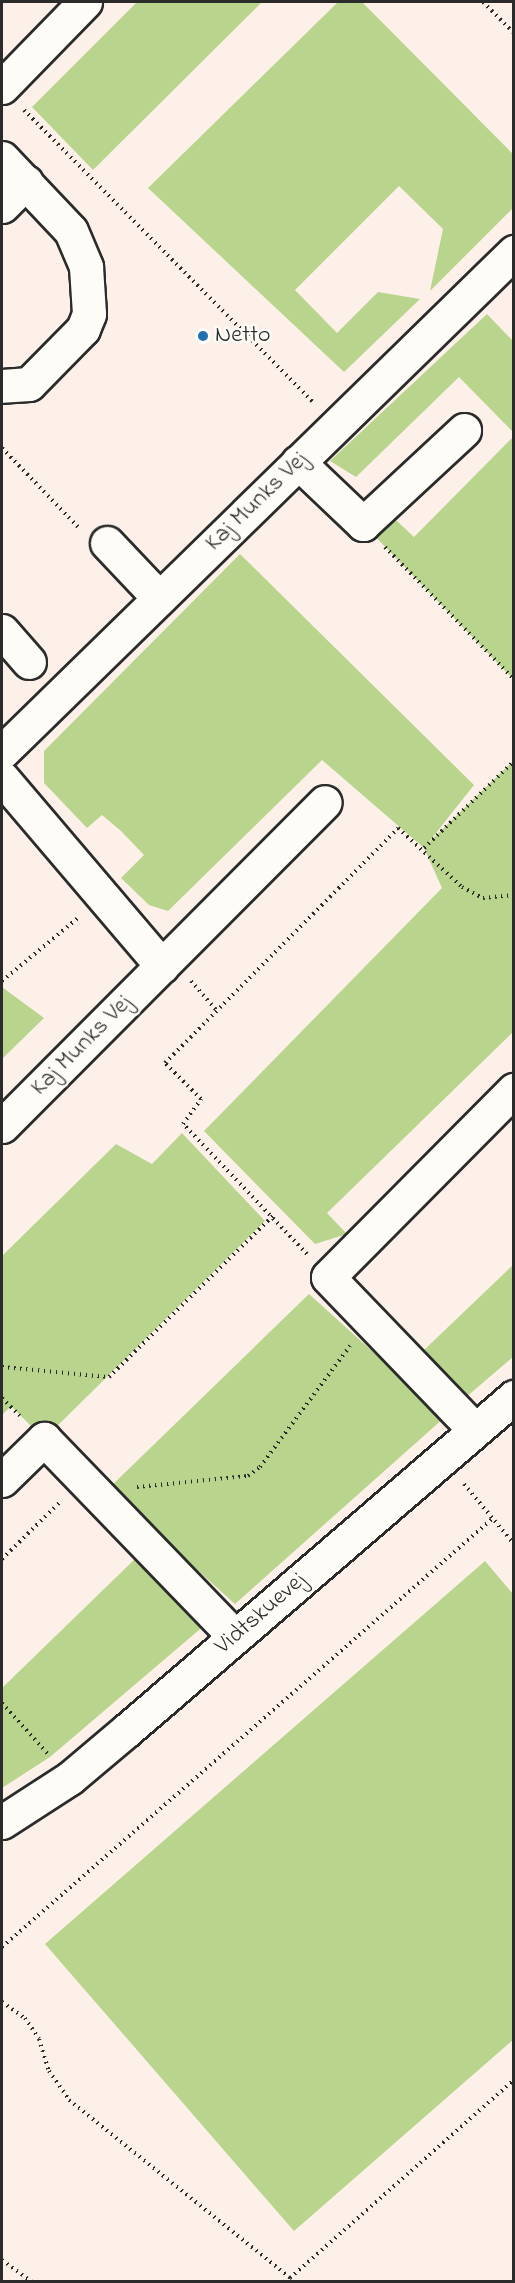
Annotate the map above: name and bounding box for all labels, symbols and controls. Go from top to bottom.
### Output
place label: Netto [215,322,271,350]
marker: Netto [196,329,210,343]
street label: Kaj Munks Vej [200,446,314,558]
street label: Kaj Munks Vej [25,989,139,1103]
street label: Vidtskuevej [210,1567,312,1661]

